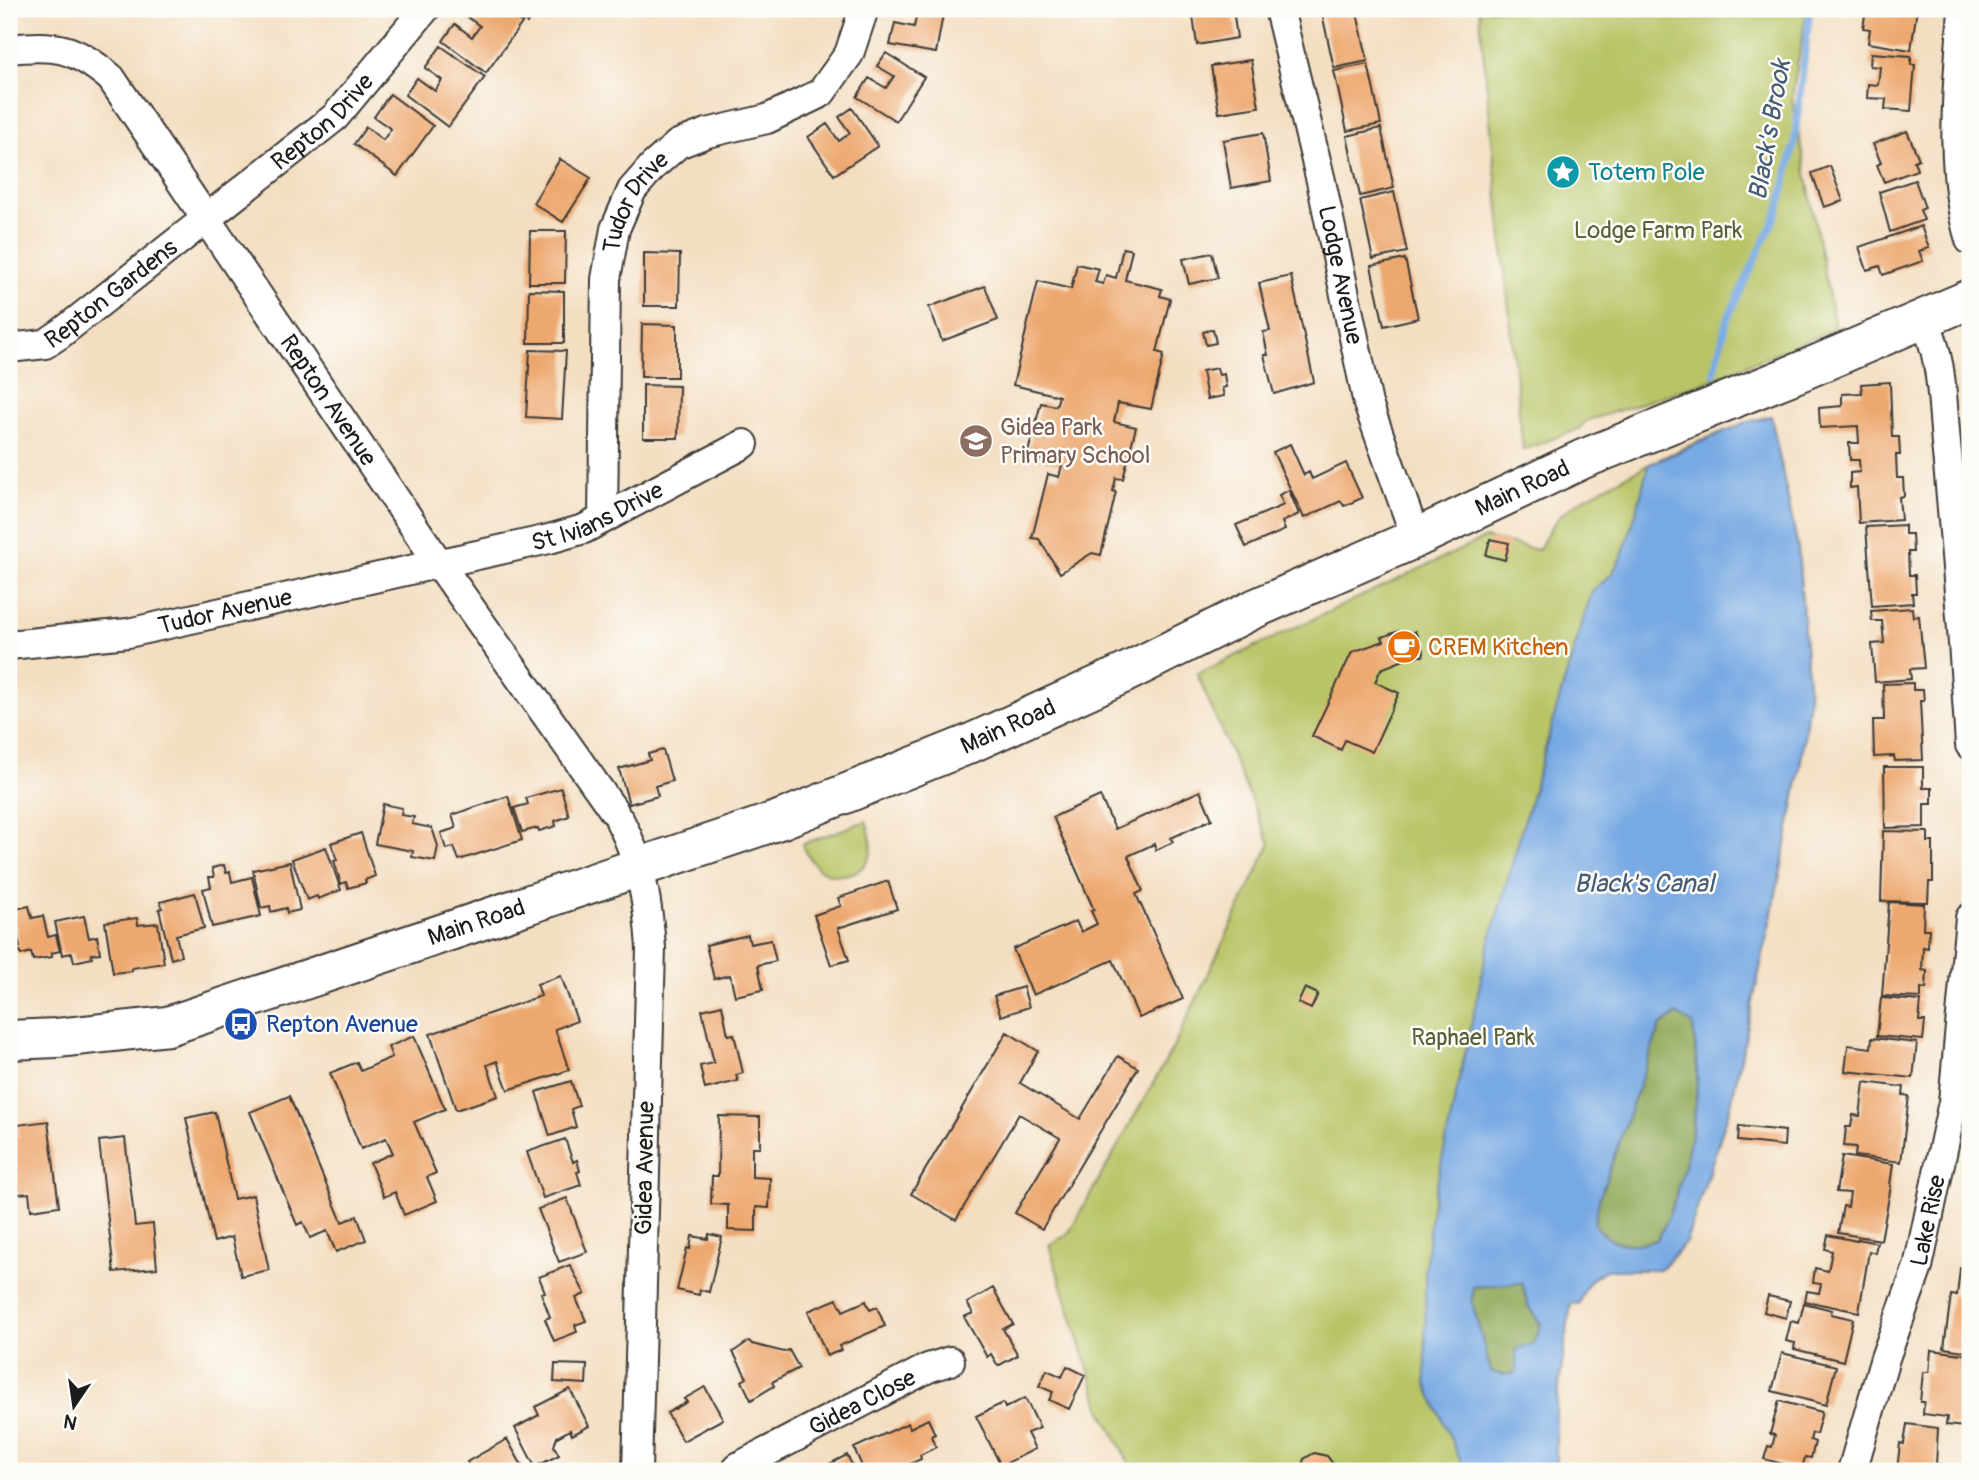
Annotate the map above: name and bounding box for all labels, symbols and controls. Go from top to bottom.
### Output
water label: Black's Brook [1742,55,1798,203]
street label: Repton Drive [265,67,380,176]
street label: Tudor Drive [597,145,674,255]
place icon: Totem Pole [1544,153,1582,191]
place label: Totem Pole [1588,158,1705,187]
street label: Lodge Avenue [1312,203,1370,347]
park label: Lodge Farm Park [1574,216,1742,245]
street label: Repton Gardens [39,233,183,355]
street label: Repton Avenue [274,329,383,471]
place label: Gidea Park Primary School [1000,413,1150,470]
school or university icon: Gidea Park Primary School [957,422,995,460]
street label: Main Road [1470,453,1574,522]
street label: St Ivians Drive [529,475,668,557]
street label: Tudor Avenue [155,582,295,640]
cafe icon: CREM Kitchen [1385,628,1423,666]
place label: CREM Kitchen [1428,633,1568,662]
street label: Main Road [956,692,1060,760]
water label: Black's Canal [1574,868,1717,900]
street label: Main Road [424,892,529,952]
bus stop icon: Repton Avenue [222,1005,260,1043]
place label: Repton Avenue [266,1010,418,1039]
park label: Raphael Park [1411,1023,1535,1052]
street label: Gidea Avenue [629,1101,661,1235]
street label: Lake Rise [1904,1172,1952,1269]
street label: Gidea Close [804,1362,921,1442]
north arrow [38,1372,108,1442]
text: N [61,1408,79,1435]

